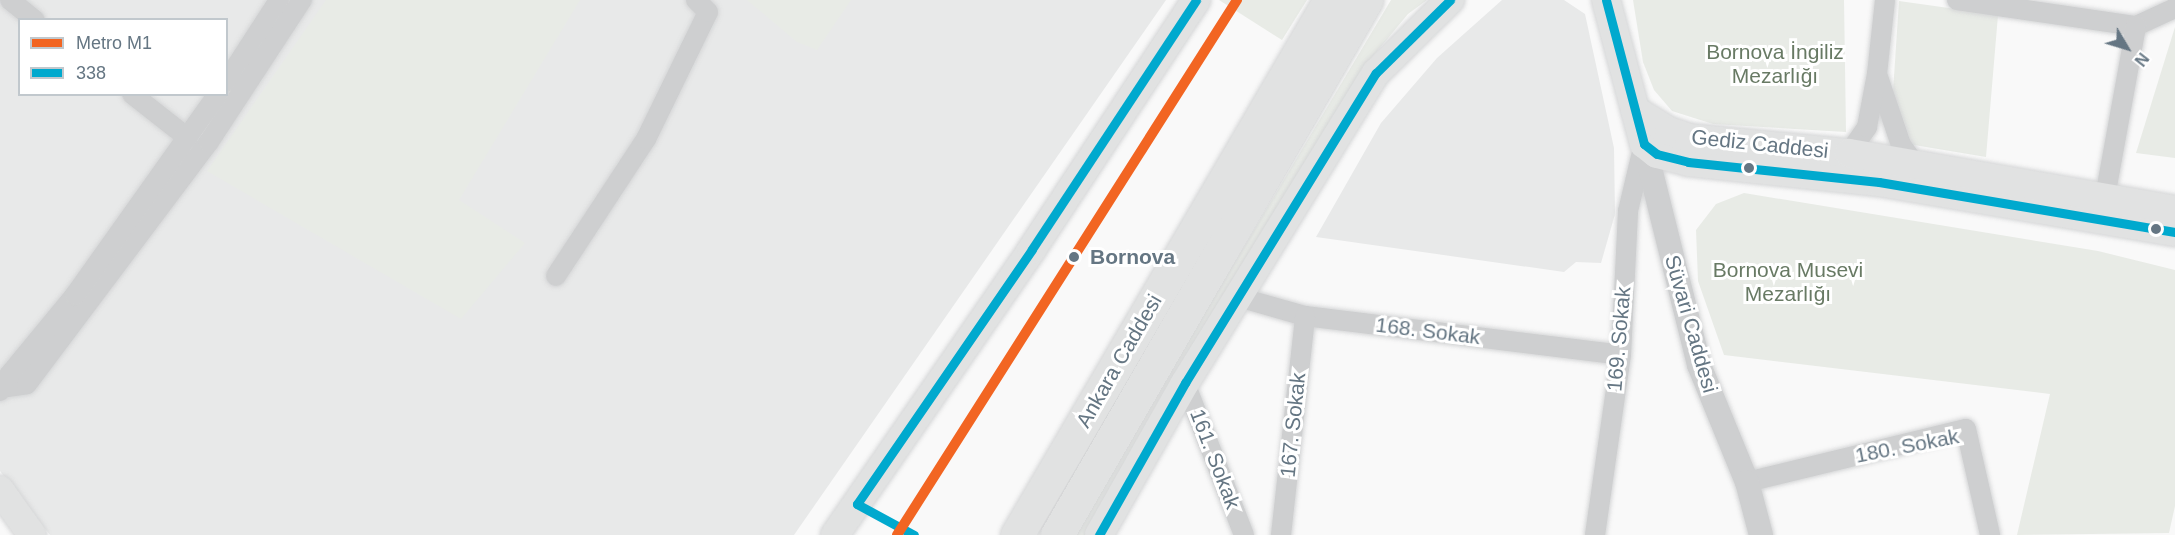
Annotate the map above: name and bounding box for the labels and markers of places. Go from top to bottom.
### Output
unlabelled marker [1743,162,1755,174]
unlabelled marker [2150,223,2162,235]
place label: Bornova [1090,244,1175,270]
marker: Bornova [1063,246,1085,268]

